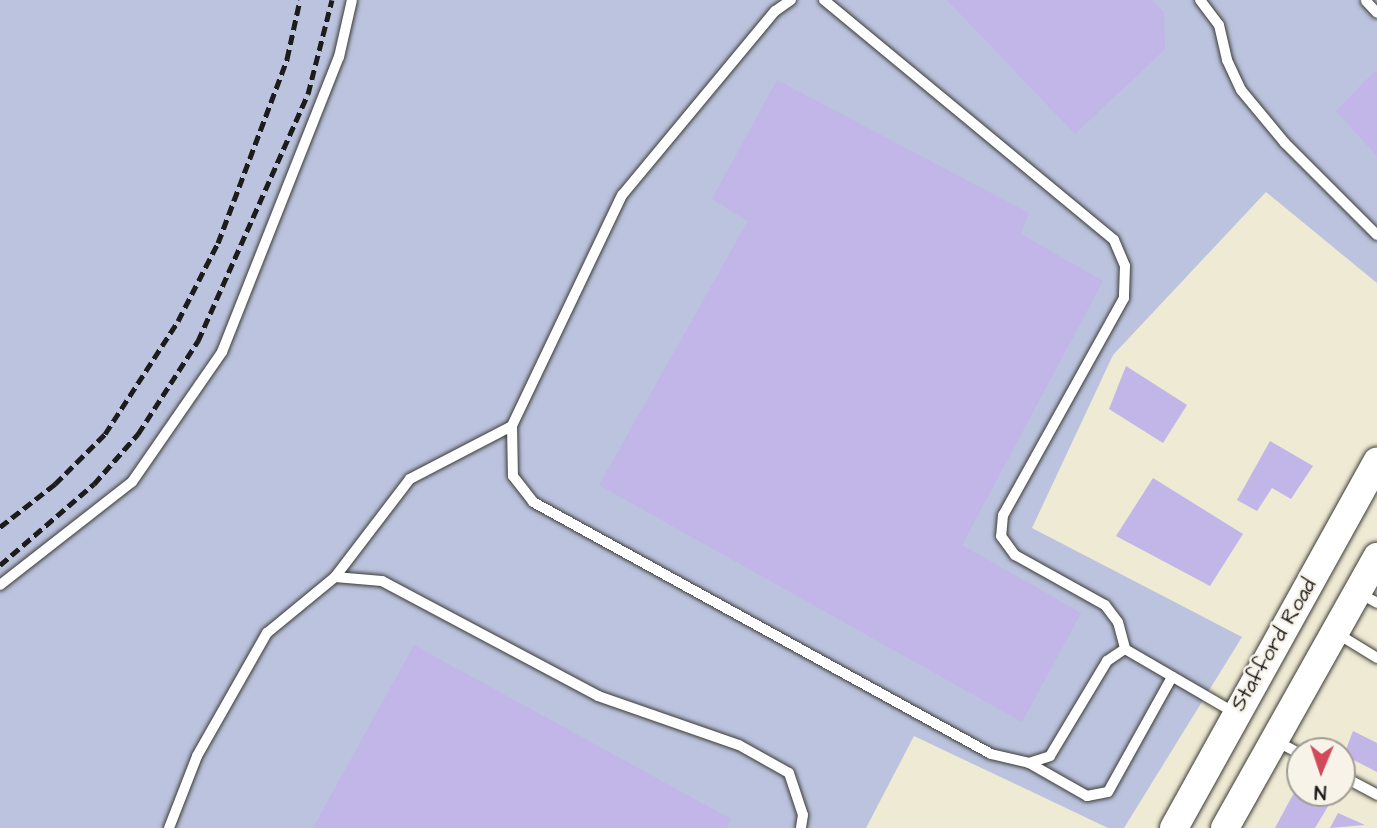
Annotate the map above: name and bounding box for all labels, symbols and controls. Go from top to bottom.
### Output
street label: Stafford Road [1226,574,1322,716]
north arrow [1286,737,1356,807]
text: N [1314,778,1327,805]

